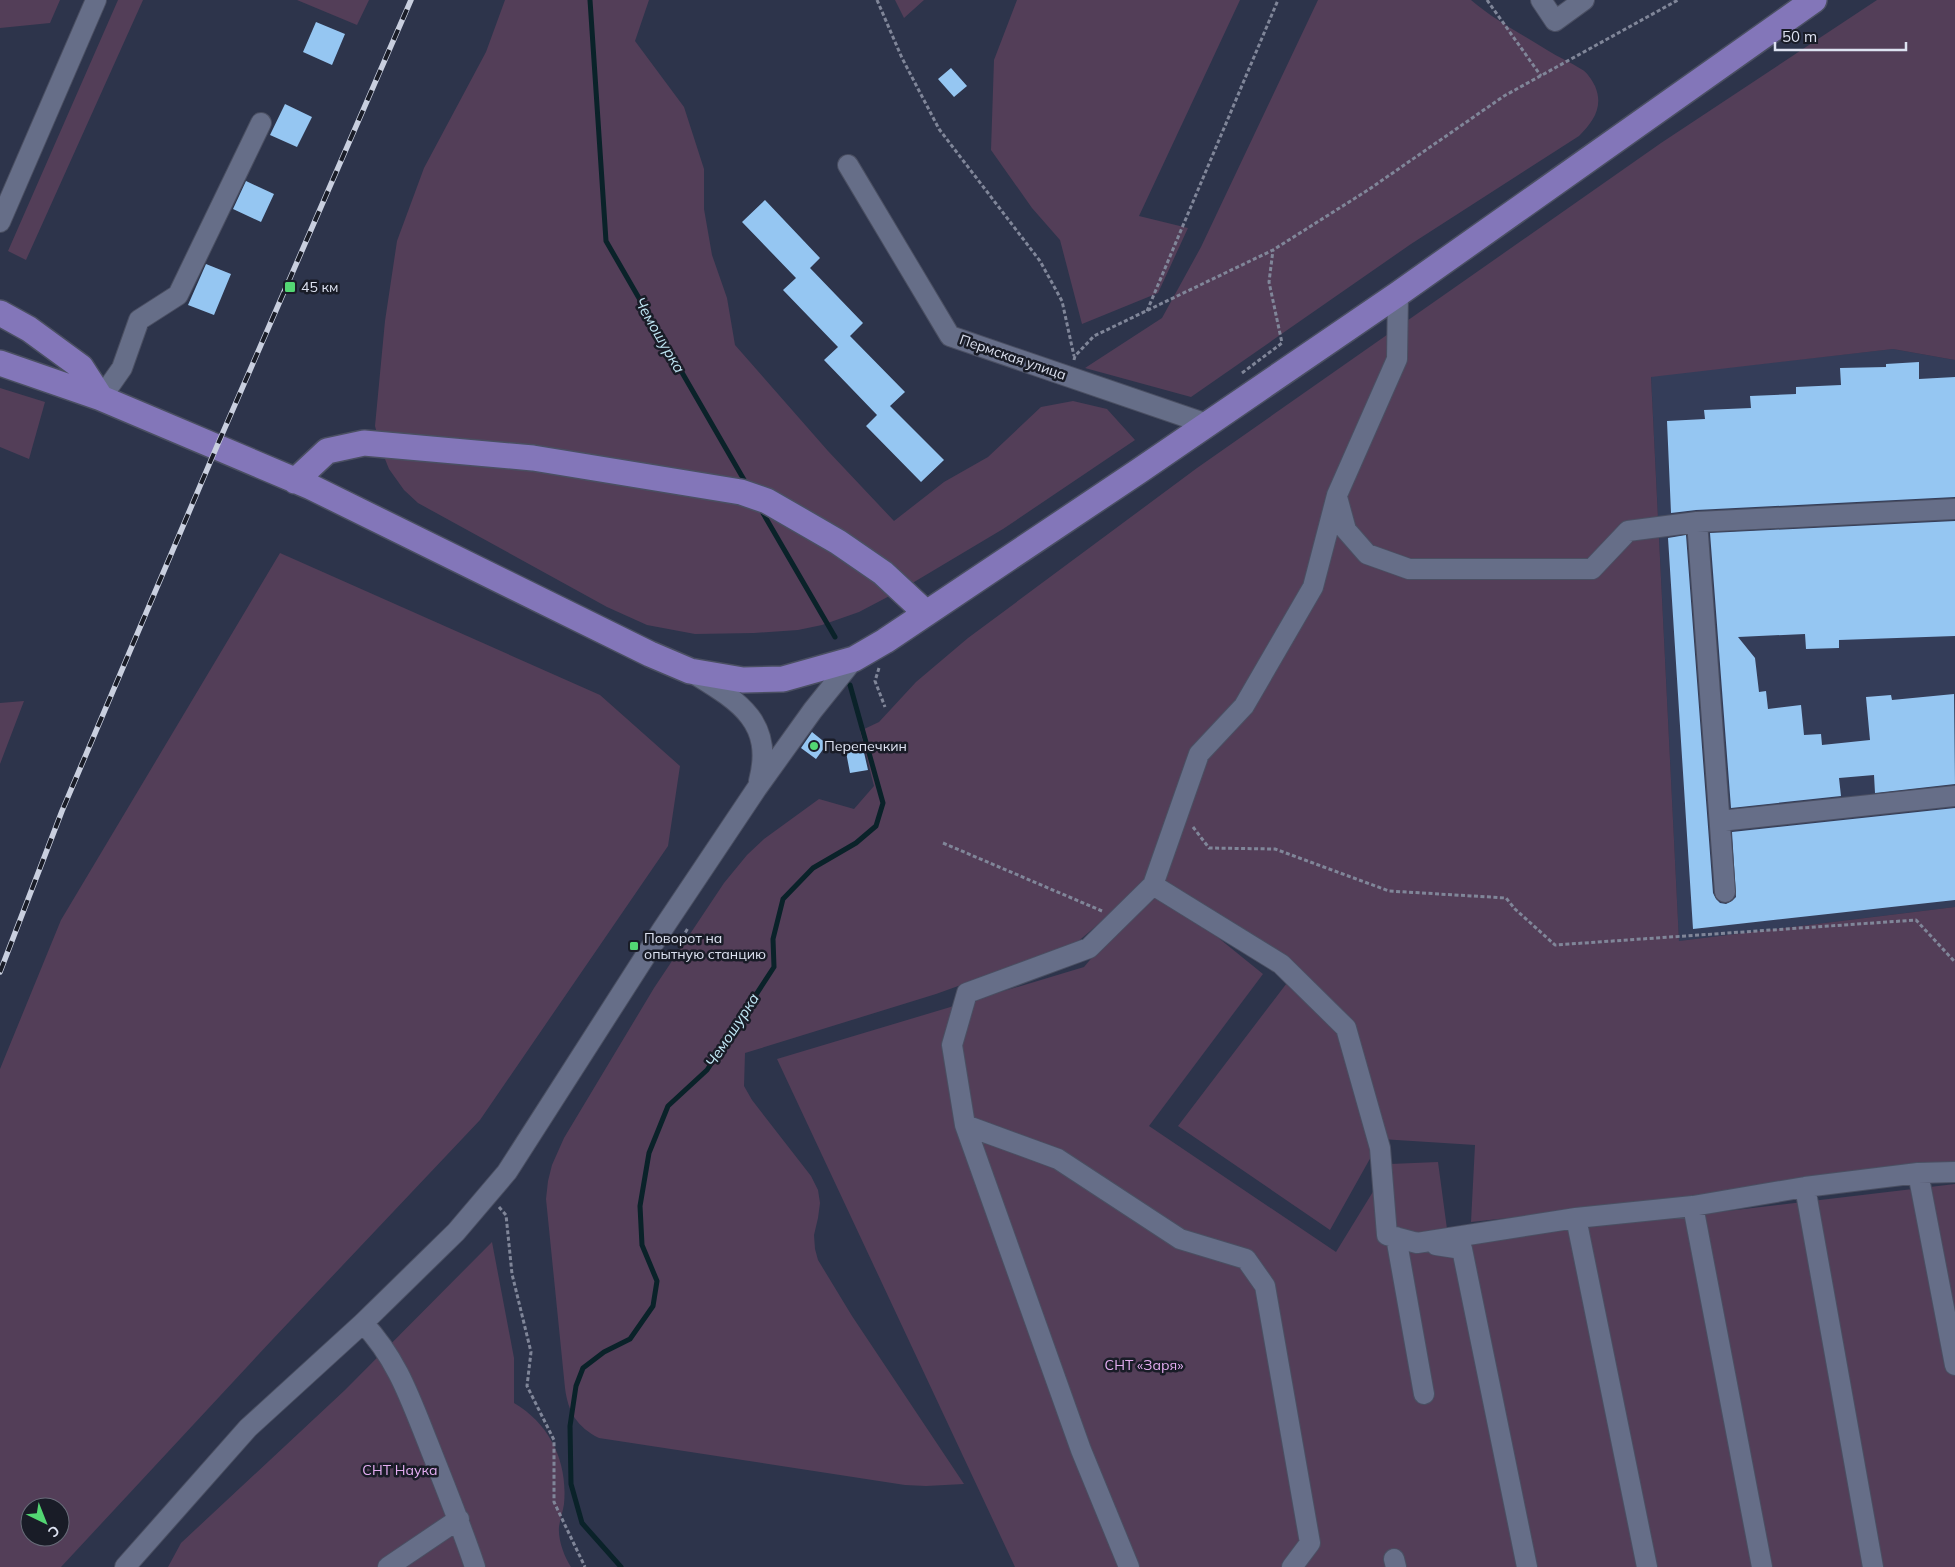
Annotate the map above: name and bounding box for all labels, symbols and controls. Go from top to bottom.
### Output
scale bar [1775,20,1906,52]
text: 50 m [1782,27,1817,46]
place label: 45 км [301,278,338,296]
marker: 45 км [283,280,297,294]
water label: Чемошурка [631,294,689,376]
street label: Пермская улица [957,330,1069,384]
place label: Перепечкин [824,737,907,755]
marker: Перепечкин [808,740,820,752]
place label: Поворот на опытную станцию [644,929,766,963]
marker: Поворот на опытную станцию [628,940,640,952]
water label: Чемошурка [701,989,763,1071]
park label: СНТ «Заря» [1105,1356,1183,1374]
park label: СНТ Наука [362,1461,438,1479]
north arrow [20,1497,70,1547]
text: С [44,1522,64,1541]

